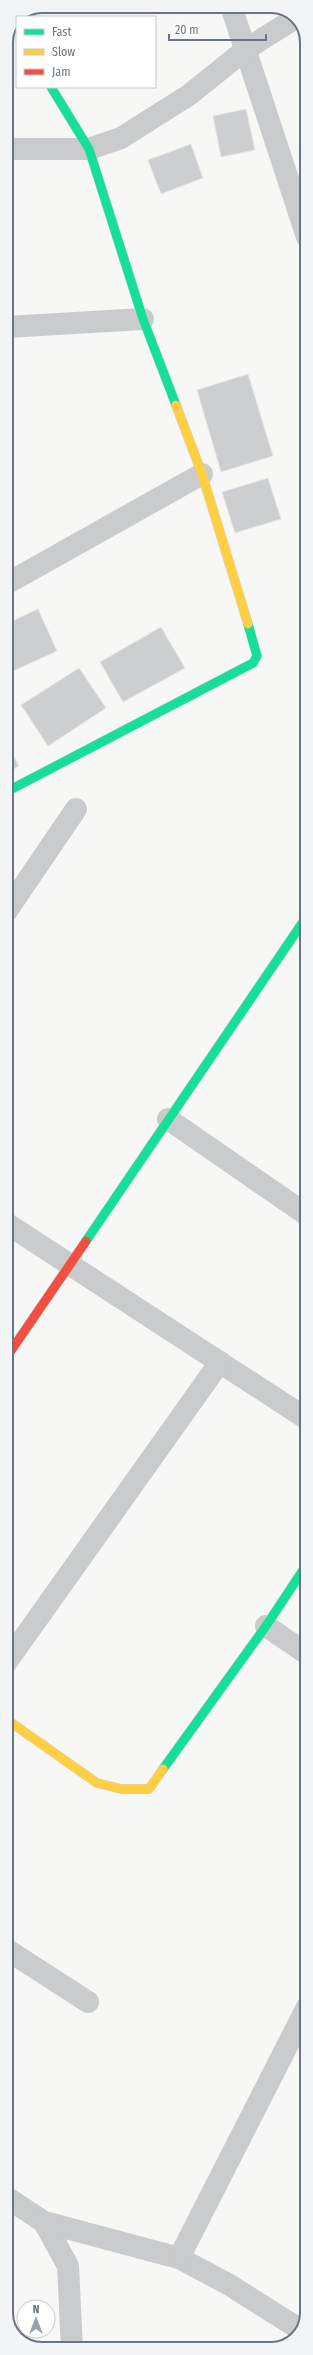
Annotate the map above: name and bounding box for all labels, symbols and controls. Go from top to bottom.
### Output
legend [16,16,156,88]
scale bar [169,16,266,42]
text: 20 m [175,23,199,37]
text: Fast [52,25,71,39]
text: Slow [52,45,75,59]
text: Jam [52,65,70,79]
north arrow [16,2299,56,2339]
text: N [33,2303,39,2316]

